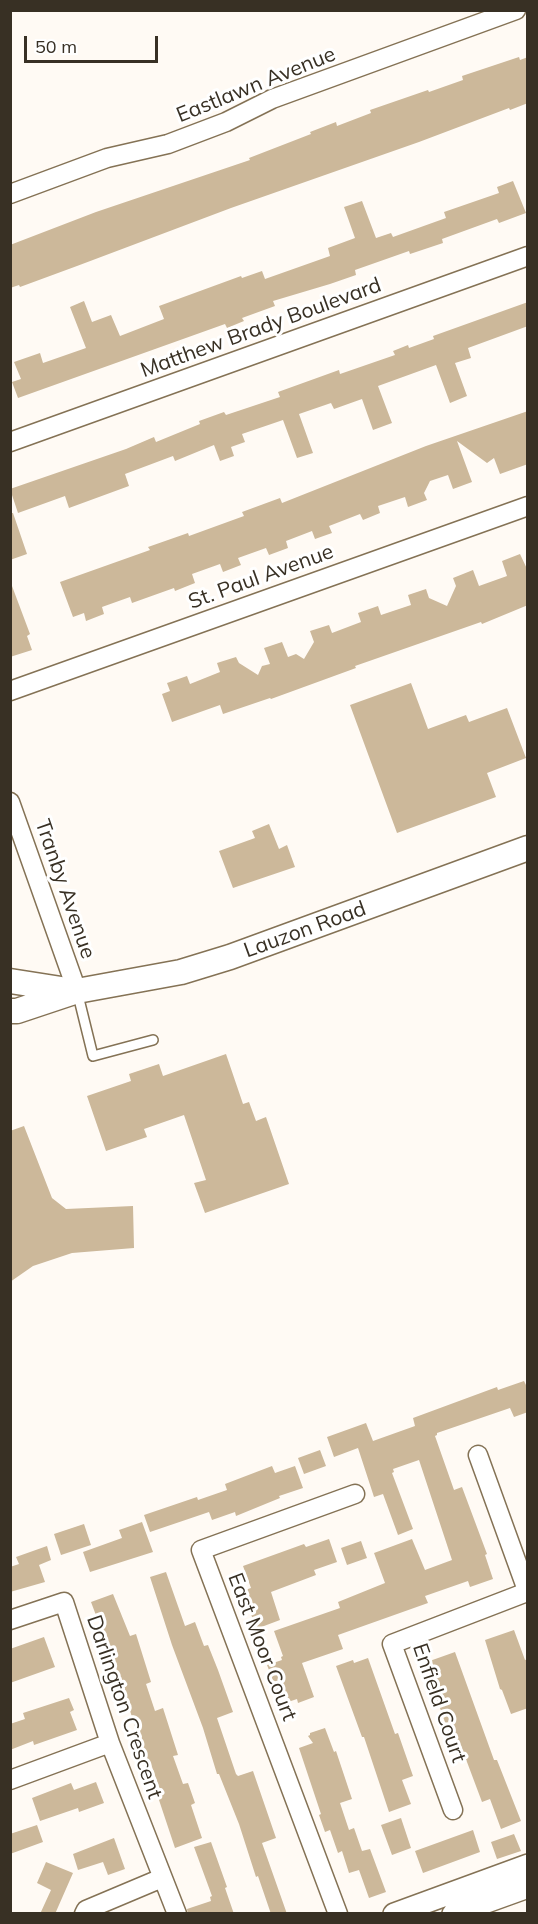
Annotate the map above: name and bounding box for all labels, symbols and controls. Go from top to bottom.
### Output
scale bar [27,24,160,62]
text: 50 m [35,35,77,58]
street label: Eastlawn Avenue [173,42,339,128]
street label: Matthew Brady Boulevard [137,273,385,383]
street label: St. Paul Avenue [185,539,337,615]
street label: Tranby Avenue [29,816,101,962]
street label: Lauzon Road [240,896,370,964]
street label: East Moor Court [222,1570,302,1724]
street label: Darlington Crescent [81,1612,167,1802]
street label: Enfield Court [407,1640,471,1766]

